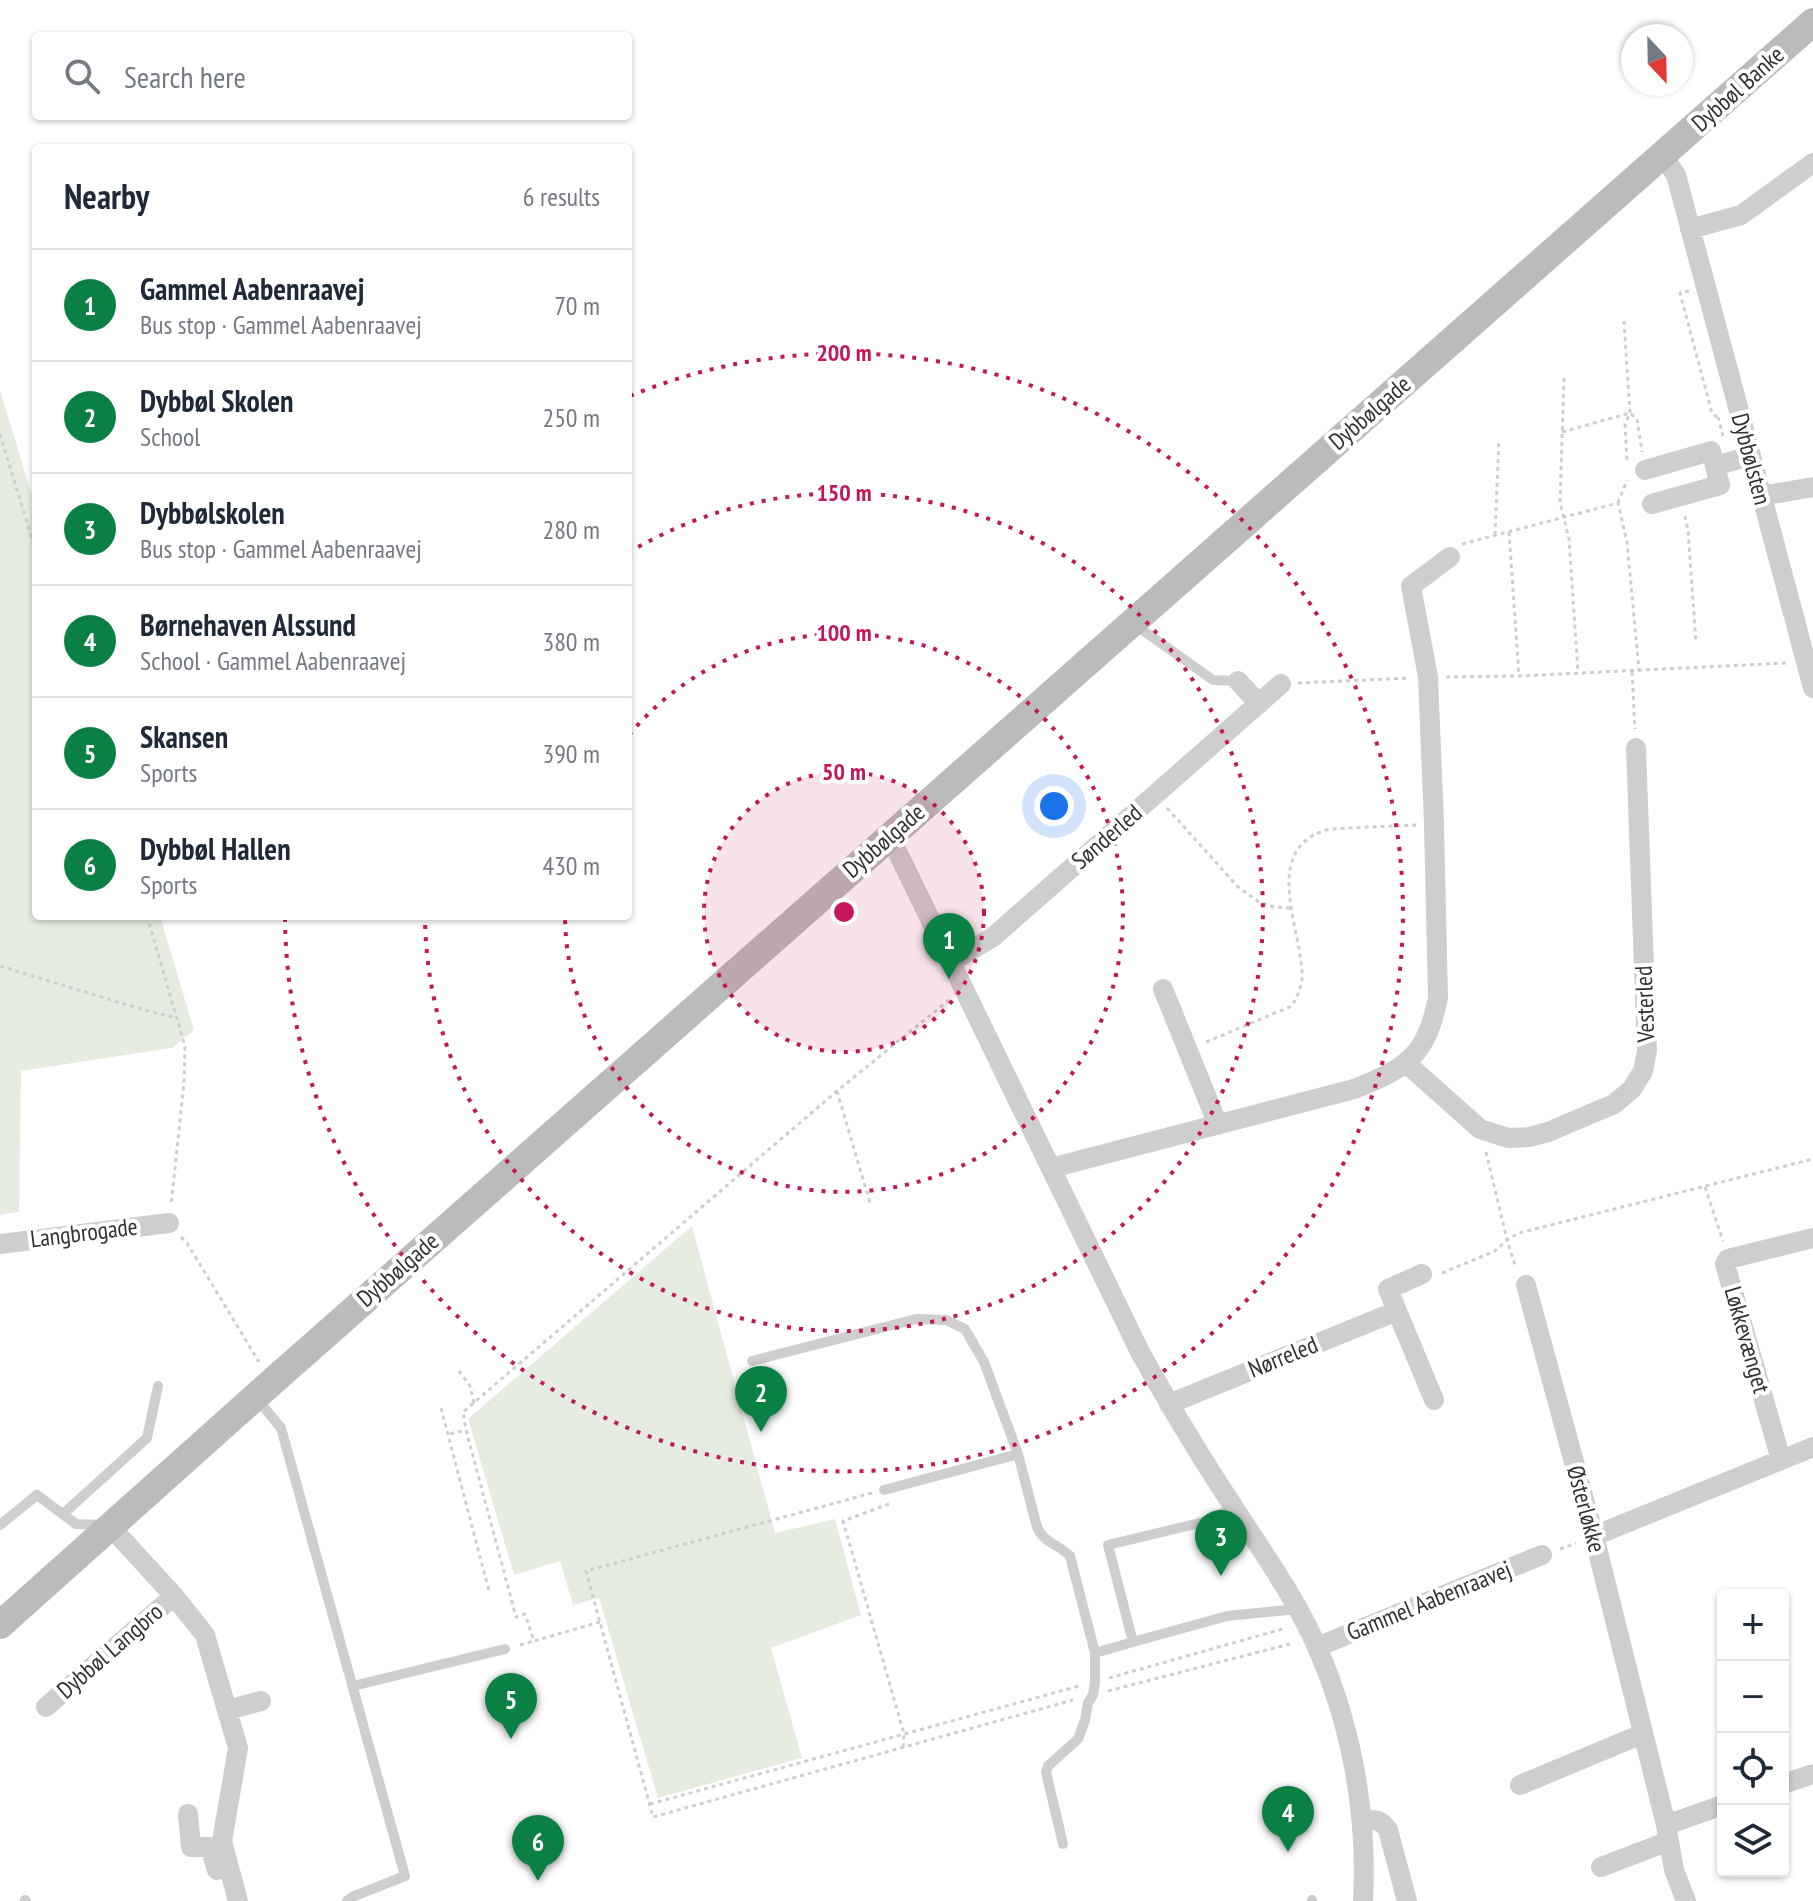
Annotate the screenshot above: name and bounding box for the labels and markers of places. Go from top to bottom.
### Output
centre of rings [830,898,858,926]
pin: 1 [923,913,975,979]
pin: 2 [735,1366,787,1432]
pin: 3 [1195,1510,1247,1576]
pin: 5 [485,1673,537,1739]
pin: 4 [1262,1786,1314,1852]
pin: 6 [512,1815,564,1881]

